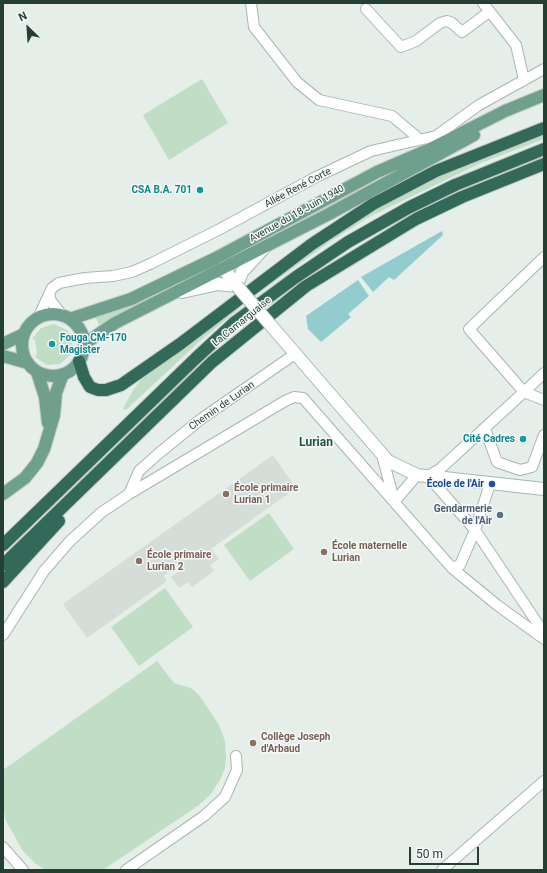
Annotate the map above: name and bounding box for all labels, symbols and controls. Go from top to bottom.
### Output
north arrow [8,8,48,48]
text: N [16,9,29,24]
street label: Allée René Corte [263,165,333,211]
street label: Avenue du 18 Juin 1940 [248,183,346,245]
place label: CSA B.A. 701 [131,184,192,196]
marker: CSA B.A. 701 [195,185,205,195]
street label: La Camarguaise [210,295,274,349]
place label: Fouga CM-170 Magister [60,332,127,356]
marker: Fouga CM-170 Magister [47,339,57,349]
street label: Chemin de Lurian [187,379,257,433]
place label: Cité Cadres [463,433,515,445]
marker: Cité Cadres [518,434,528,444]
district label: Lurian [299,436,333,450]
place label: École de l'Air [427,478,484,490]
marker: École de l'Air [487,479,497,489]
place label: École primaire Lurian 1 [234,482,298,506]
marker: École primaire Lurian 1 [221,489,231,499]
place label: Gendarmerie de l'Air [434,503,492,526]
marker: Gendarmerie de l'Air [495,510,505,520]
place label: École maternelle Lurian [332,540,407,564]
marker: École maternelle Lurian [319,547,329,557]
place label: École primaire Lurian 2 [147,549,211,572]
marker: École primaire Lurian 2 [134,556,144,566]
place label: Collège Joseph d'Arbaud [261,731,330,754]
marker: Collège Joseph d'Arbaud [248,738,258,748]
scale bar [411,839,481,865]
text: 50 m [416,847,443,861]

